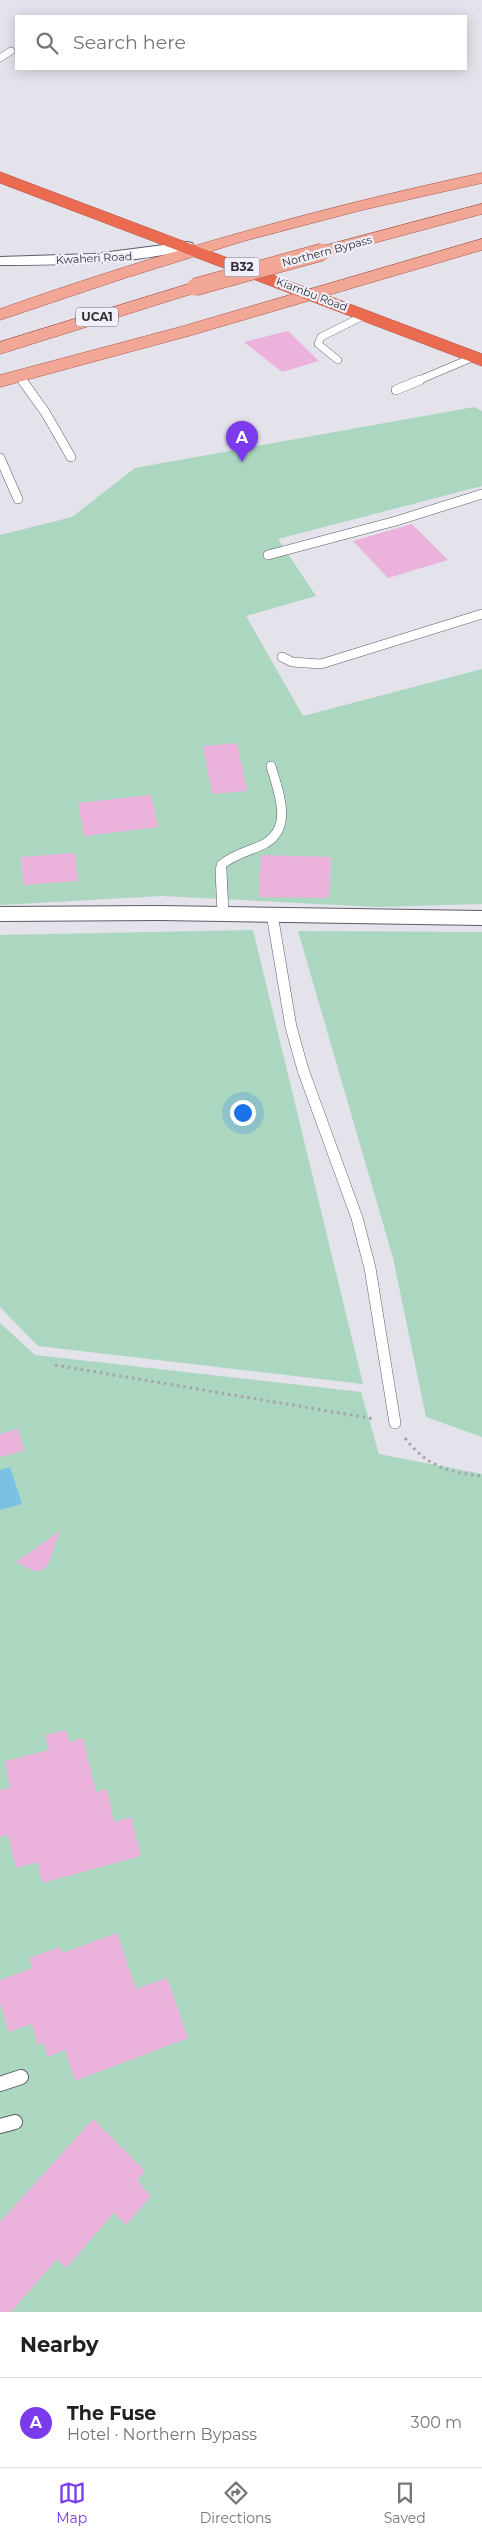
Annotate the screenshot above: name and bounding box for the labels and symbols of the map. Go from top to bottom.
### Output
street label: Northern Bypass [281,232,374,270]
street label: Kwaheri Road [55,249,133,267]
road number: B32 [224,258,260,276]
street label: Kiambu Road [274,274,350,314]
road number: UCA1 [76,308,118,326]
pin: A [226,421,258,462]
your location [230,1100,256,1126]

